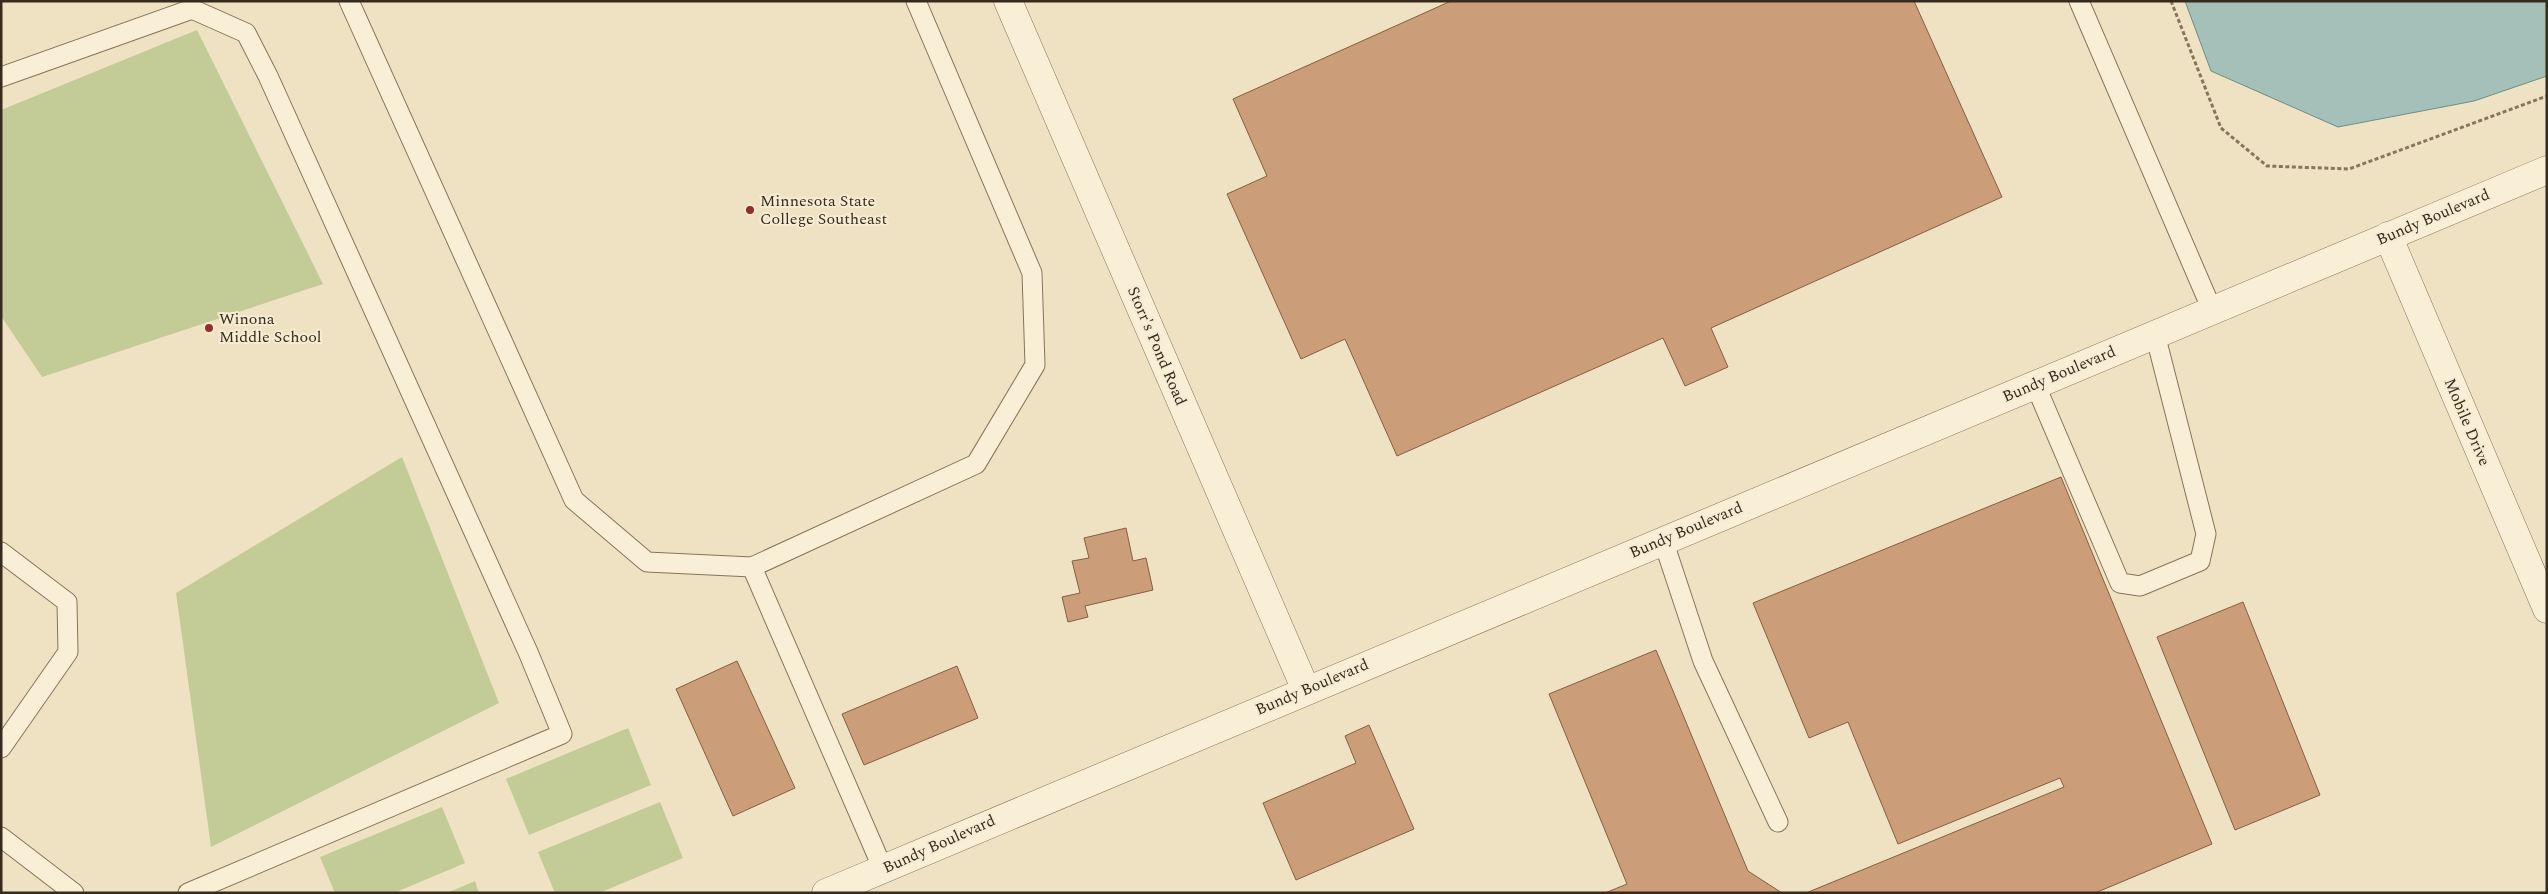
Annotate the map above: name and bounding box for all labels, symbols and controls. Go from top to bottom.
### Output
street label: Bundy Boulevard [2373,182,2493,252]
place label: Minnesota State College Southeast [760,189,888,231]
marker: Minnesota State College Southeast [744,204,756,216]
street label: Storr's Pond Road [1121,283,1193,409]
place label: Winona Middle School [219,307,322,349]
marker: Winona Middle School [203,322,215,334]
street label: Bundy Boulevard [1999,339,2119,409]
street label: Mobile Drive [2438,374,2496,470]
street label: Bundy Boulevard [1626,495,1746,565]
street label: Bundy Boulevard [1252,652,1372,722]
street label: Bundy Boulevard [879,808,999,880]

